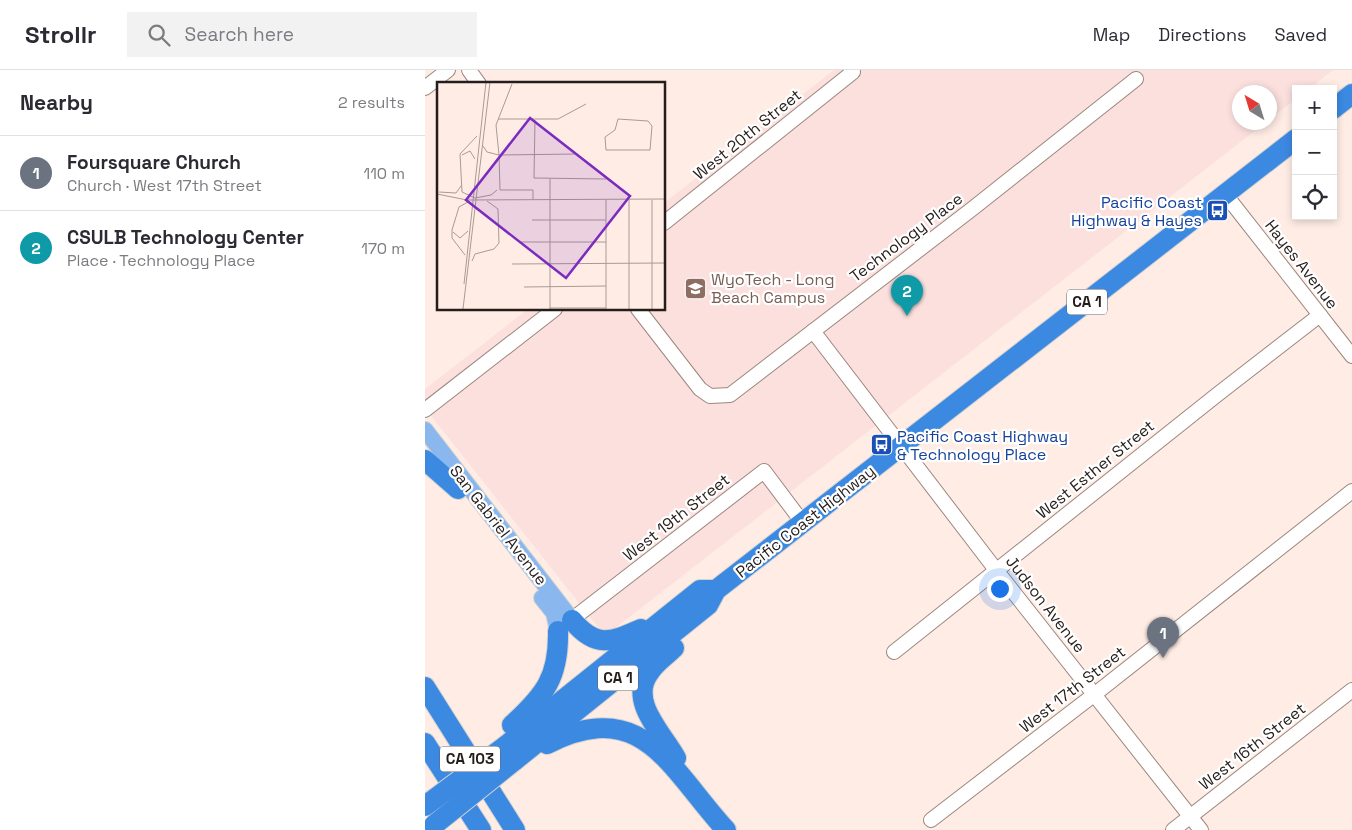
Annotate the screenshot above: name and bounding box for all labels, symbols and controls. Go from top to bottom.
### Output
search box [127,12,477,57]
text: Strollr [25,19,97,50]
icon: search [145,21,173,49]
text: Search here [185,22,294,47]
text: Map [1093,23,1130,46]
text: Directions [1158,23,1247,46]
text: Saved [1275,23,1327,46]
inset map [437,82,665,310]
street label: West 20th Street [689,84,806,184]
north arrow [1232,85,1277,130]
map controls [1292,85,1337,220]
button: + [1292,85,1337,130]
text: Nearby [20,89,93,116]
text: 2 results [338,92,405,113]
button: − [1292,130,1337,175]
text: Foursquare Church [67,150,241,175]
text: 1 [32,163,40,184]
text: 110 m [363,163,405,184]
text: Church · West 17th Street [67,175,262,196]
button: locate [1292,175,1337,220]
street label: Technology Place [846,188,967,287]
place label: Pacific Coast Highway & Hayes [1071,192,1202,231]
bus stop icon: Pacific Coast Highway & Hayes [1206,199,1230,223]
street label: Hayes Avenue [1260,215,1343,313]
text: CSULB Technology Center [67,225,304,250]
text: 2 [31,238,41,259]
text: 170 m [361,238,405,259]
text: Place · Technology Place [67,250,255,271]
place label: WyoTech - Long Beach Campus [711,269,835,308]
pin: 2 [891,275,923,316]
school or university icon: WyoTech - Long Beach Campus [683,276,707,300]
road number: CA 1 [1067,290,1107,314]
street label: West Esther Street [1032,415,1159,523]
place label: Pacific Coast Highway & Technology Place [897,426,1068,465]
bus stop icon: Pacific Coast Highway & Technology Place [869,433,893,457]
street label: Pacific Coast Highway [731,460,879,582]
street label: San Gabriel Avenue [445,461,552,590]
street label: West 19th Street [619,469,734,566]
street label: Judson Avenue [1001,551,1090,657]
your location [987,576,1013,602]
pin: 1 [1147,617,1179,658]
street label: West 17th Street [1015,641,1130,737]
road number: CA 1 [598,666,638,690]
street label: West 16th Street [1195,698,1310,795]
road number: CA 103 [440,746,500,772]

